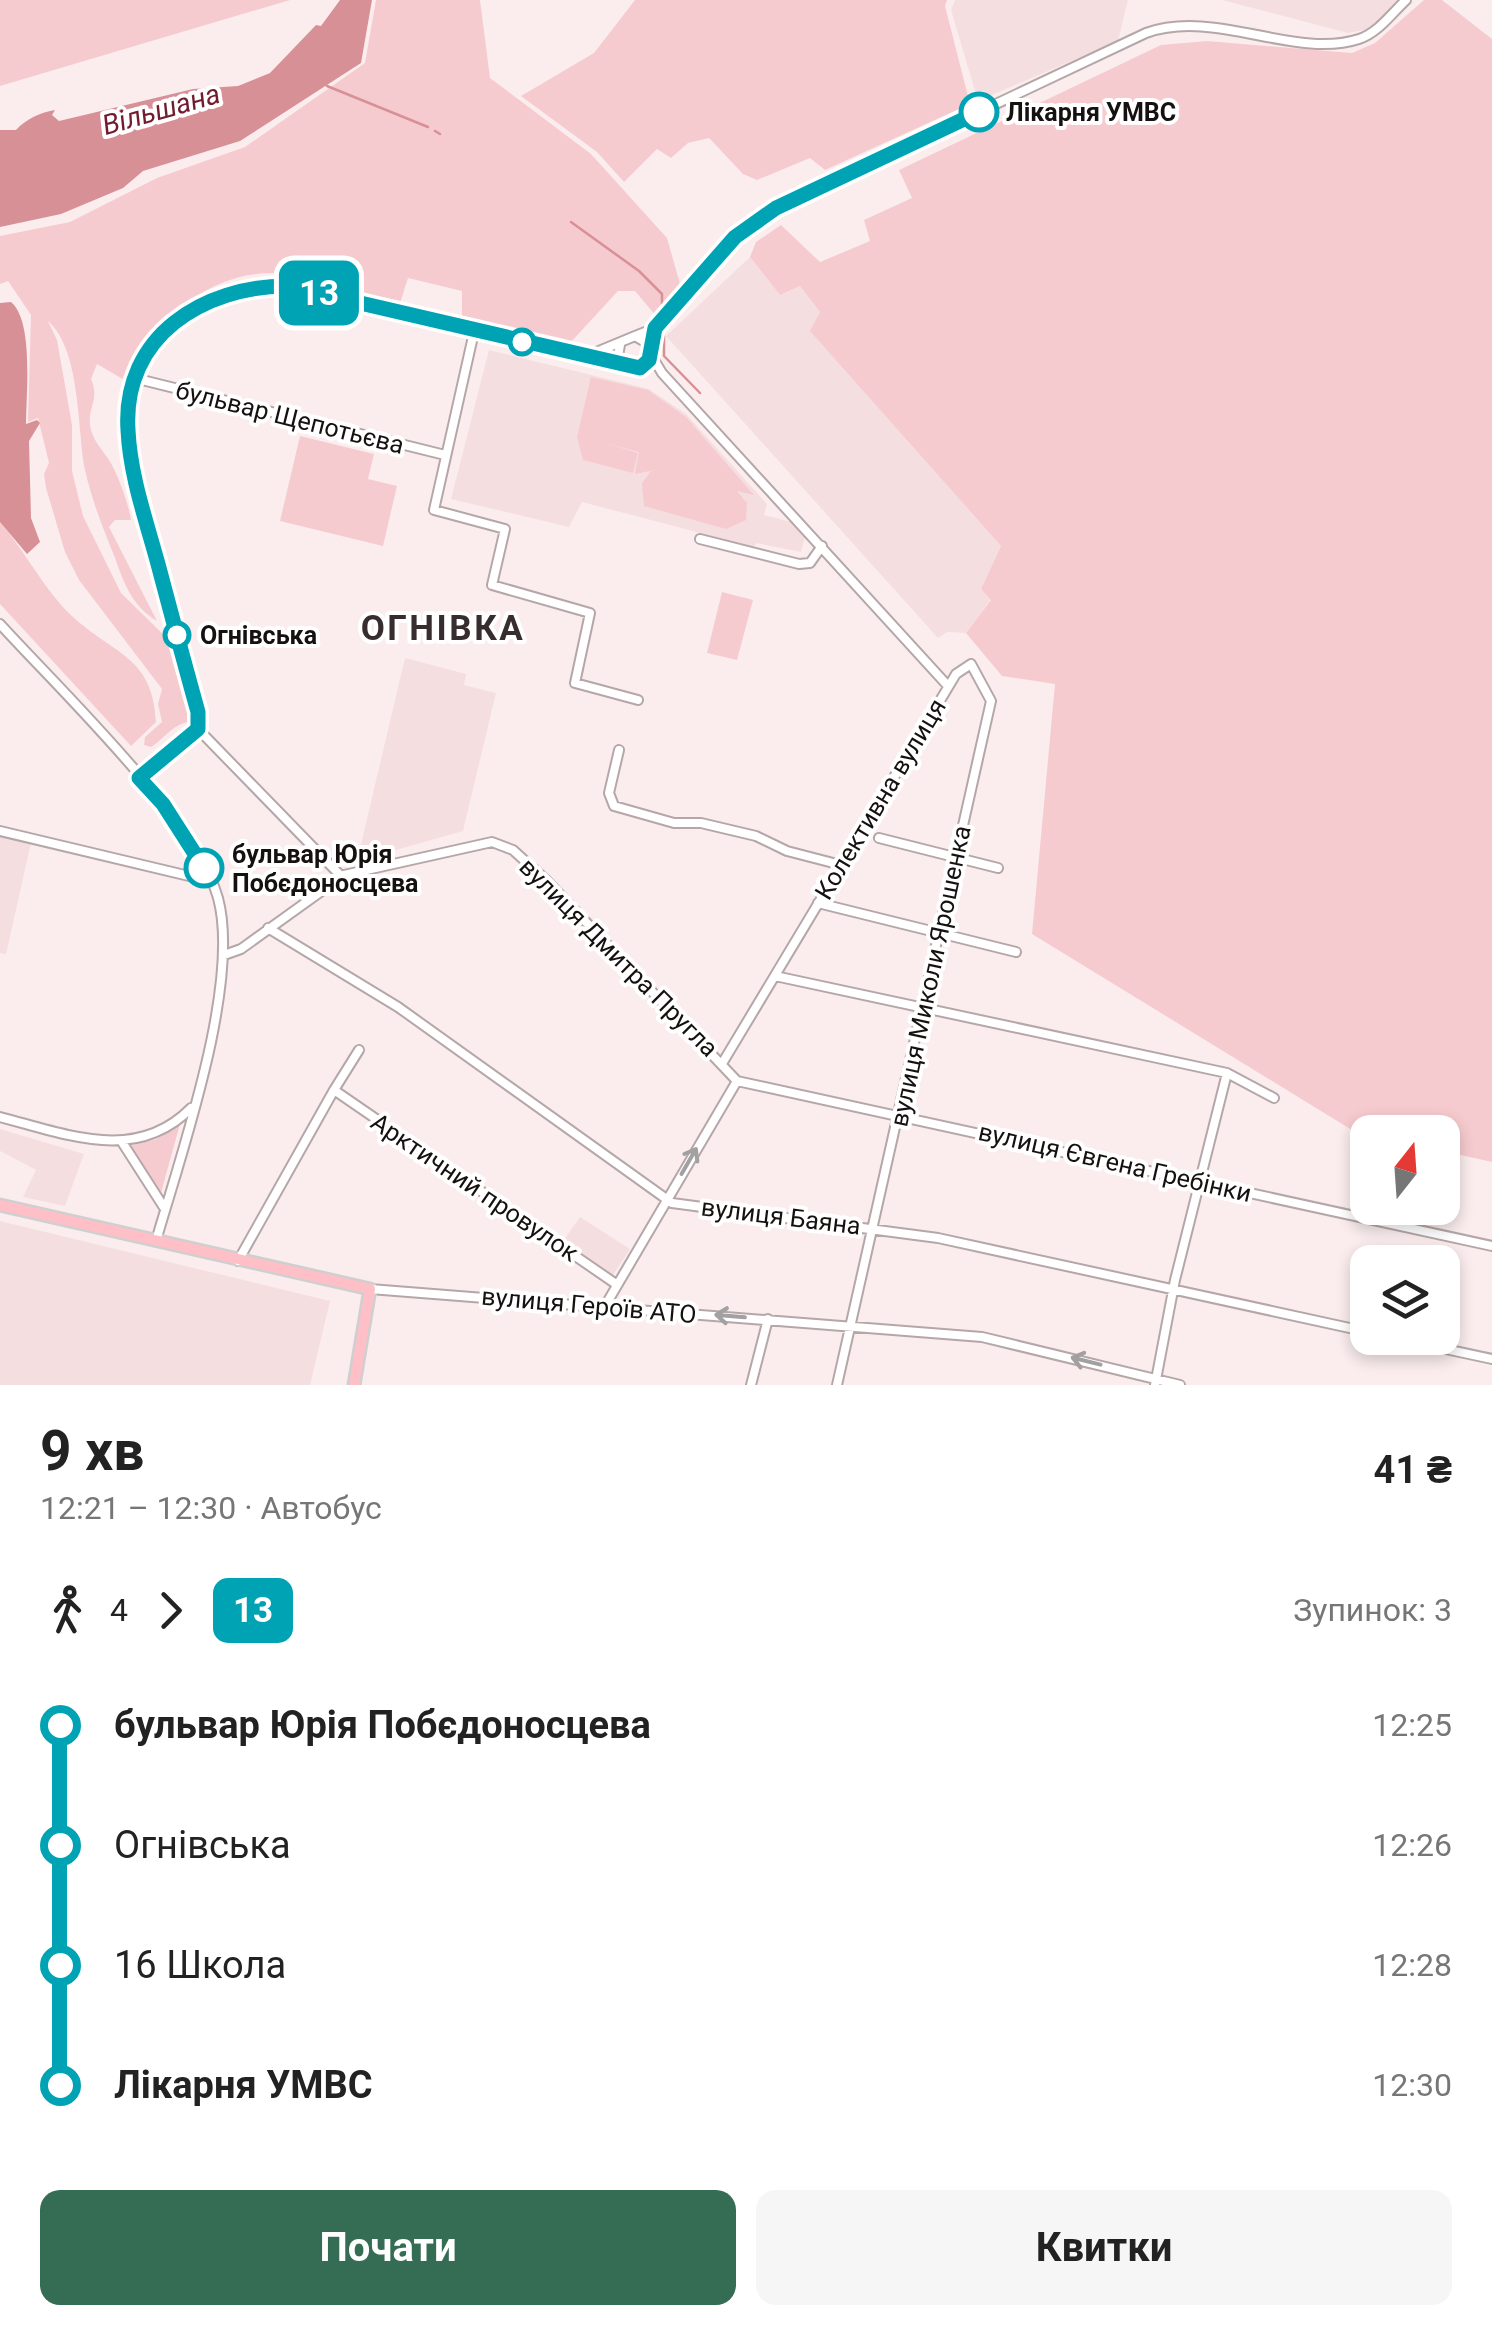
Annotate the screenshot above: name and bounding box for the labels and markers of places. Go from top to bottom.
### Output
marker: Лікарня УМВС [960,93,998,131]
place label: Лікарня УМВС [1006,98,1176,127]
unlabelled marker [509,329,535,355]
place label: Огнівська [200,621,317,650]
marker: Огнівська [164,622,190,648]
place label: бульвар Юрія Побєдоносцева [232,840,418,898]
marker: бульвар Юрія Побєдоносцева [185,849,223,887]

